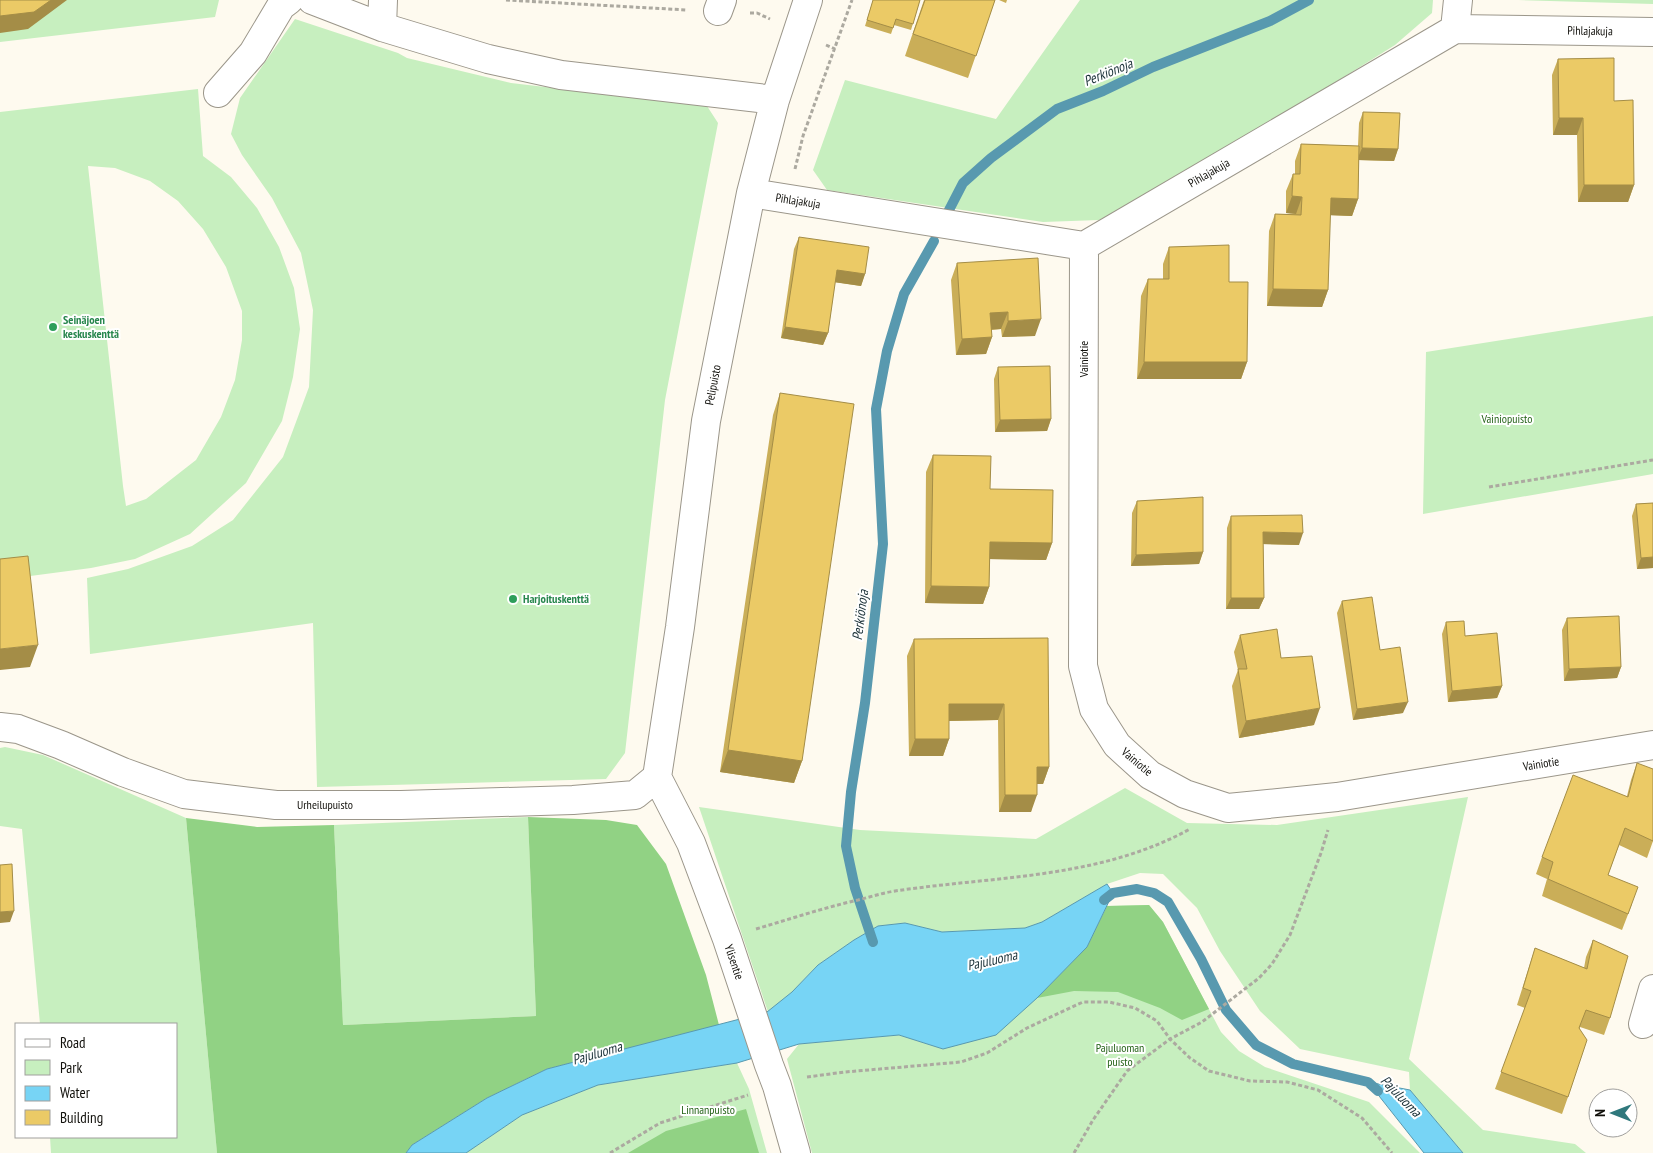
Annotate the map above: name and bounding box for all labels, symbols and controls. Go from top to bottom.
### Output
street label: Pihlajakuja [1567,23,1613,38]
water label: Perkiönoja [1081,54,1136,90]
street label: Pihlajakuja [1185,155,1232,190]
street label: Pihlajakuja [774,190,822,212]
place label: Seinäjoen keskuskenttä [63,312,119,341]
marker: Seinäjoen keskuskenttä [47,321,59,333]
street label: Vainiotie [1076,341,1091,378]
street label: Pelipuisto [701,363,724,406]
park label: Vainiopuisto [1480,411,1533,426]
water label: Perkiönoja [848,587,872,641]
place label: Harjoituskenttä [523,591,589,606]
marker: Harjoituskenttä [507,593,519,605]
street label: Vainiotie [1118,744,1156,779]
street label: Vainiotie [1521,753,1560,774]
street label: Urheilupuisto [297,797,353,812]
street label: Ylisentie [722,942,747,981]
water label: Pajuluoma [965,945,1020,974]
legend [15,1023,178,1138]
text: Road [60,1033,86,1052]
water label: Pajuluoma [570,1037,625,1069]
park label: Pajuluoman puisto [1096,1040,1144,1069]
text: Park [60,1058,82,1077]
water label: Pajuluoma [1377,1072,1426,1121]
text: Water [60,1083,91,1102]
north arrow [1588,1088,1638,1138]
park label: Linnanpuisto [681,1102,735,1117]
text: Building [60,1108,103,1127]
text: N [1591,1109,1609,1117]

